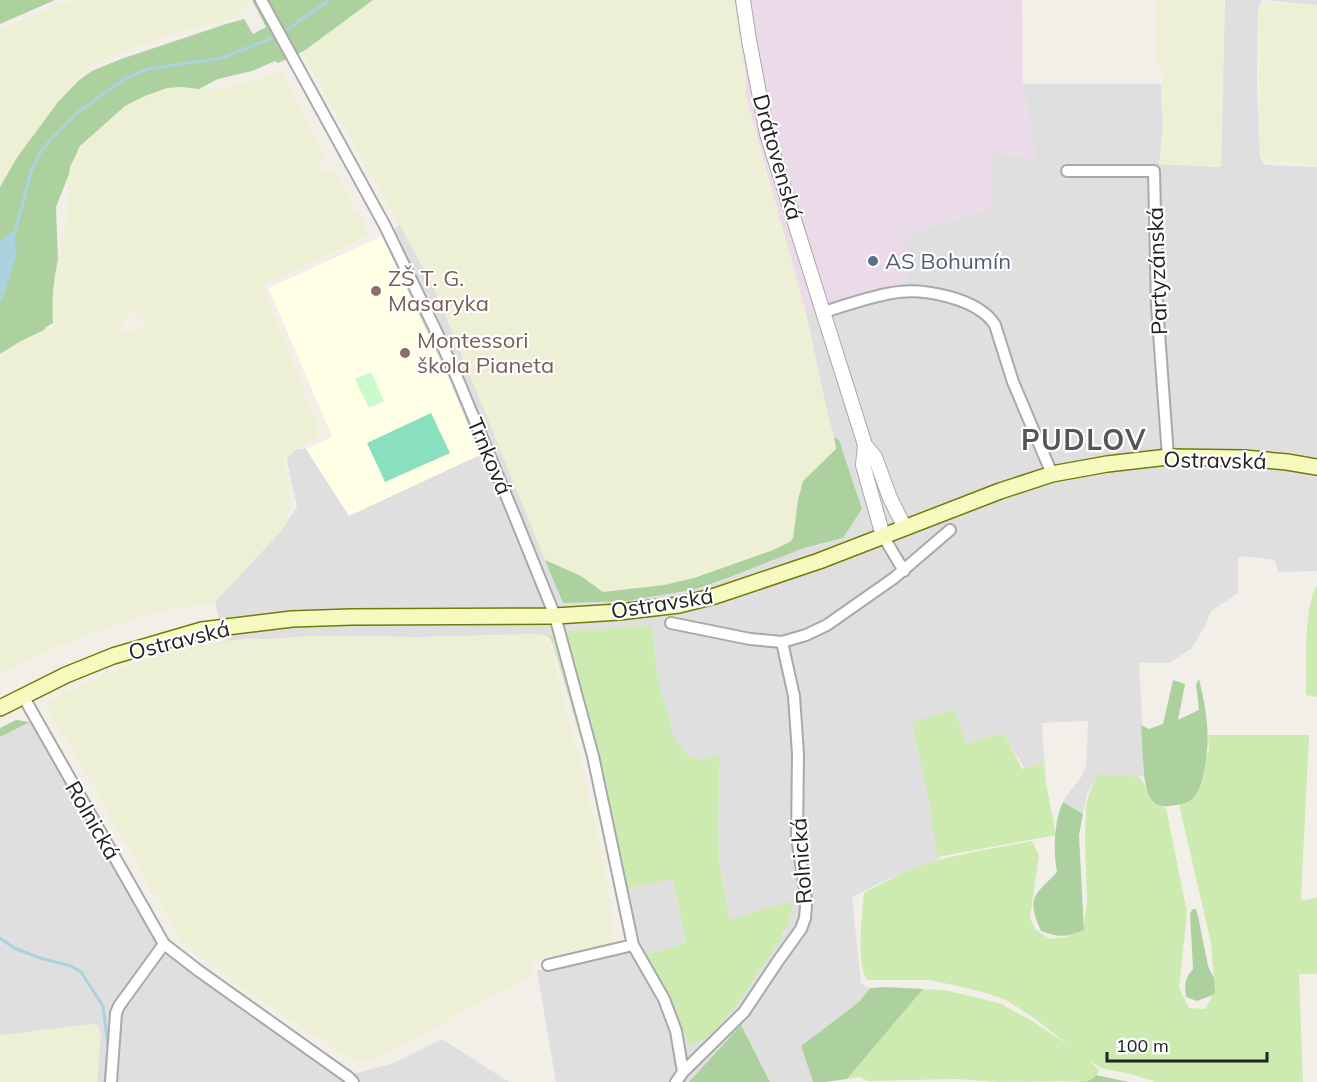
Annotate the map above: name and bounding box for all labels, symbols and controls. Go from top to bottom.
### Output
street label: Drátovenská [747,91,809,223]
street label: Partyzánská [1141,207,1173,335]
place label: AS Bohumín [885,247,1011,275]
marker: AS Bohumín [866,254,880,268]
place label: ZŠ T. G. Masaryka [388,264,489,317]
marker: ZŠ T. G. Masaryka [369,284,383,298]
place label: Montessori škola Pianeta [417,326,554,379]
marker: Montessori škola Pianeta [398,346,412,360]
street label: Trnková [461,413,519,499]
district label: PUDLOV [1021,422,1147,457]
street label: Ostravská [1163,445,1267,475]
street label: Ostravská [609,581,715,625]
street label: Ostravská [125,614,233,666]
street label: Rolnická [59,776,127,864]
street label: Rolnická [784,817,818,905]
scale bar [1107,1025,1268,1063]
text: 100 m [1116,1034,1169,1057]

